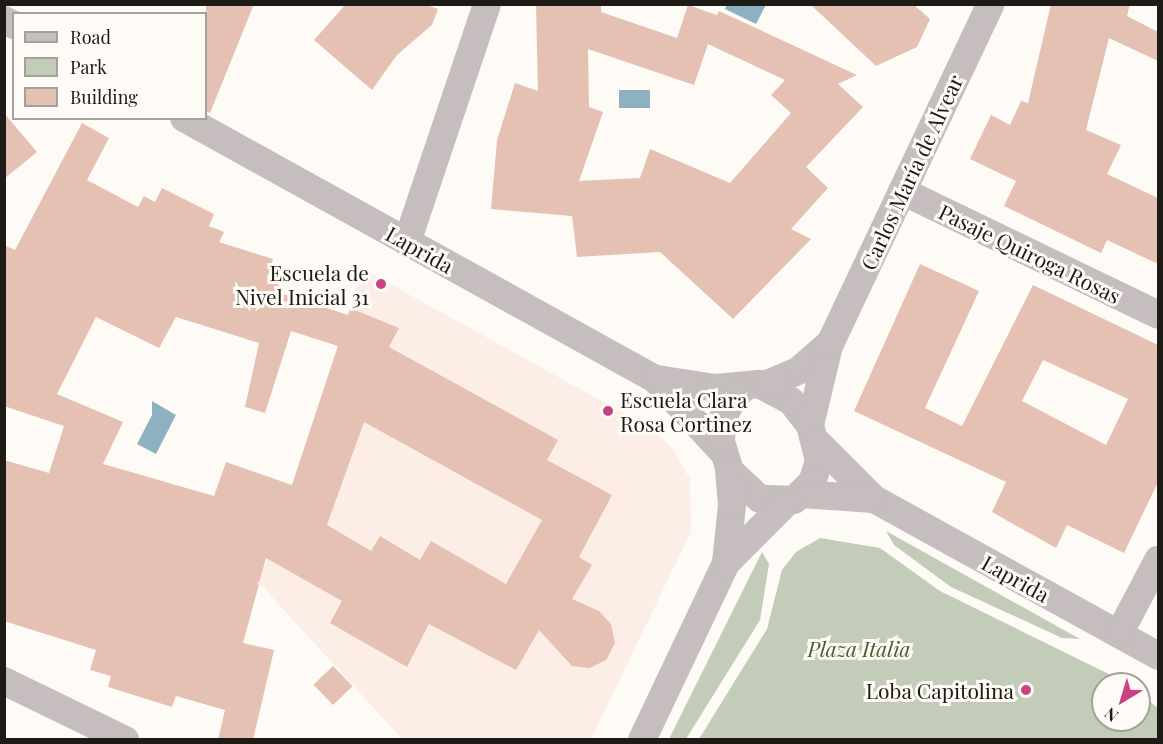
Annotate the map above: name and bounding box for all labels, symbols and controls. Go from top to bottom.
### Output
legend [12,12,207,120]
text: Road [70,25,111,49]
text: Park [70,55,107,79]
street label: Carlos María de Alvear [854,70,968,274]
text: Building [70,85,138,109]
street label: Pasaje Quiroga Rosas [935,198,1125,308]
street label: Laprida [382,220,458,278]
place label: Escuela de Nivel Inicial 31 [235,259,369,309]
marker: Escuela de Nivel Inicial 31 [374,277,388,291]
place label: Escuela Clara Rosa Cortinez [620,386,752,436]
marker: Escuela Clara Rosa Cortinez [601,404,615,418]
street label: Laprida [978,549,1054,607]
park label: Plaza Italia [808,635,910,661]
north arrow [1091,672,1151,732]
place label: Loba Capitolina [865,677,1014,703]
marker: Loba Capitolina [1019,683,1033,697]
text: N [1100,703,1122,727]

